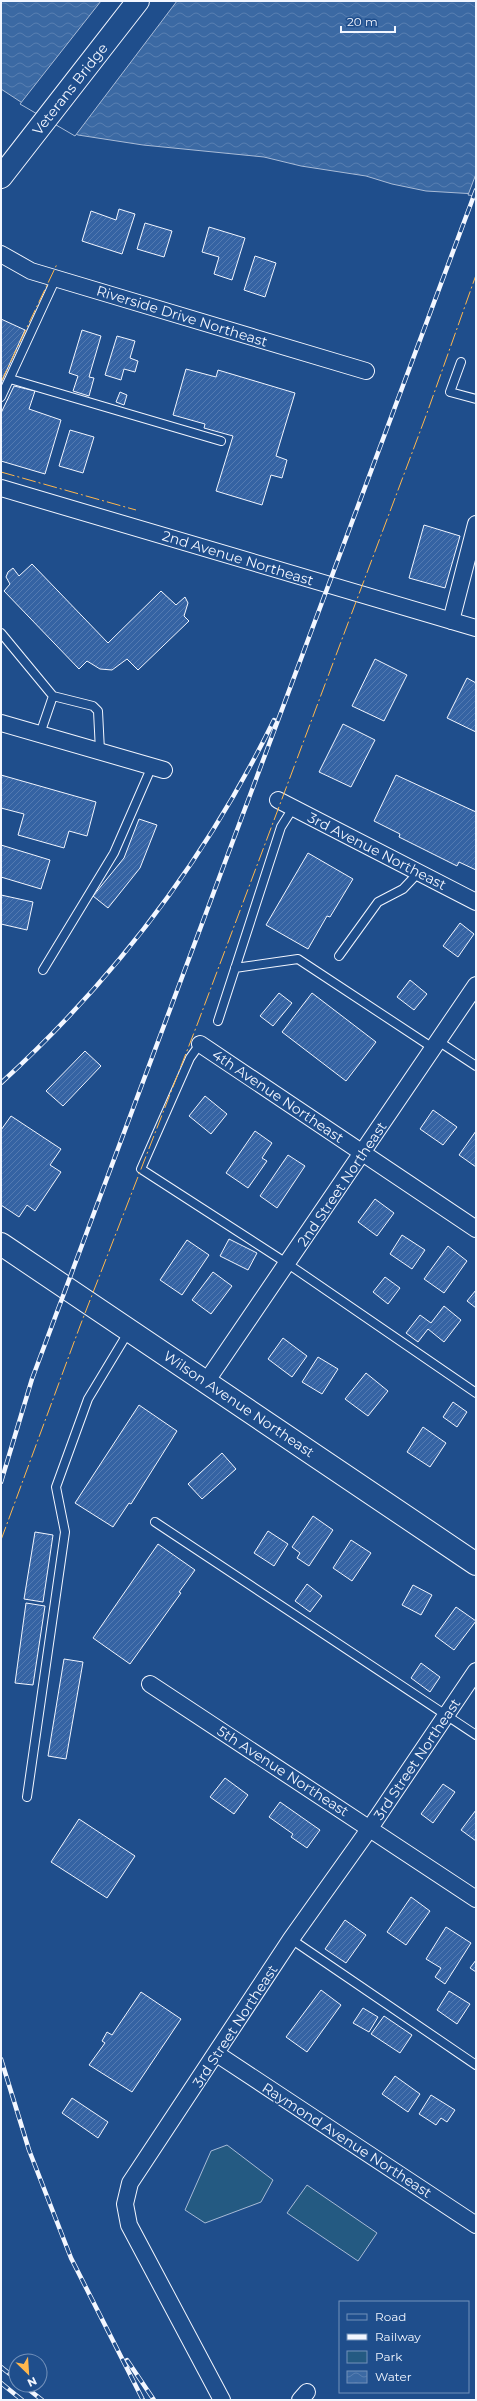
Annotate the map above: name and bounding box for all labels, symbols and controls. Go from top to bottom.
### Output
scale bar [341,8,395,34]
text: 20 m [347,14,378,29]
street label: Veterans Bridge [28,39,112,139]
street label: Riverside Drive Northeast [94,281,270,351]
street label: 2nd Avenue Northeast [160,526,316,590]
street label: 3rd Avenue Northeast [305,808,450,894]
street label: 4th Avenue Northeast [209,1045,347,1147]
street label: 2nd Street Northeast [294,1118,391,1250]
street label: Wilson Avenue Northeast [160,1347,318,1461]
street label: 3rd Street Northeast [370,1695,465,1823]
street label: 5th Avenue Northeast [214,1722,352,1820]
street label: 3rd Street Northeast [189,1961,282,2091]
street label: Raymond Avenue Northeast [259,2078,435,2202]
legend [339,2301,469,2393]
text: Road [375,2309,406,2324]
text: Railway [375,2329,421,2344]
text: Park [375,2349,403,2364]
north arrow [8,2353,48,2393]
text: Water [375,2369,412,2384]
text: N [25,2374,39,2390]

